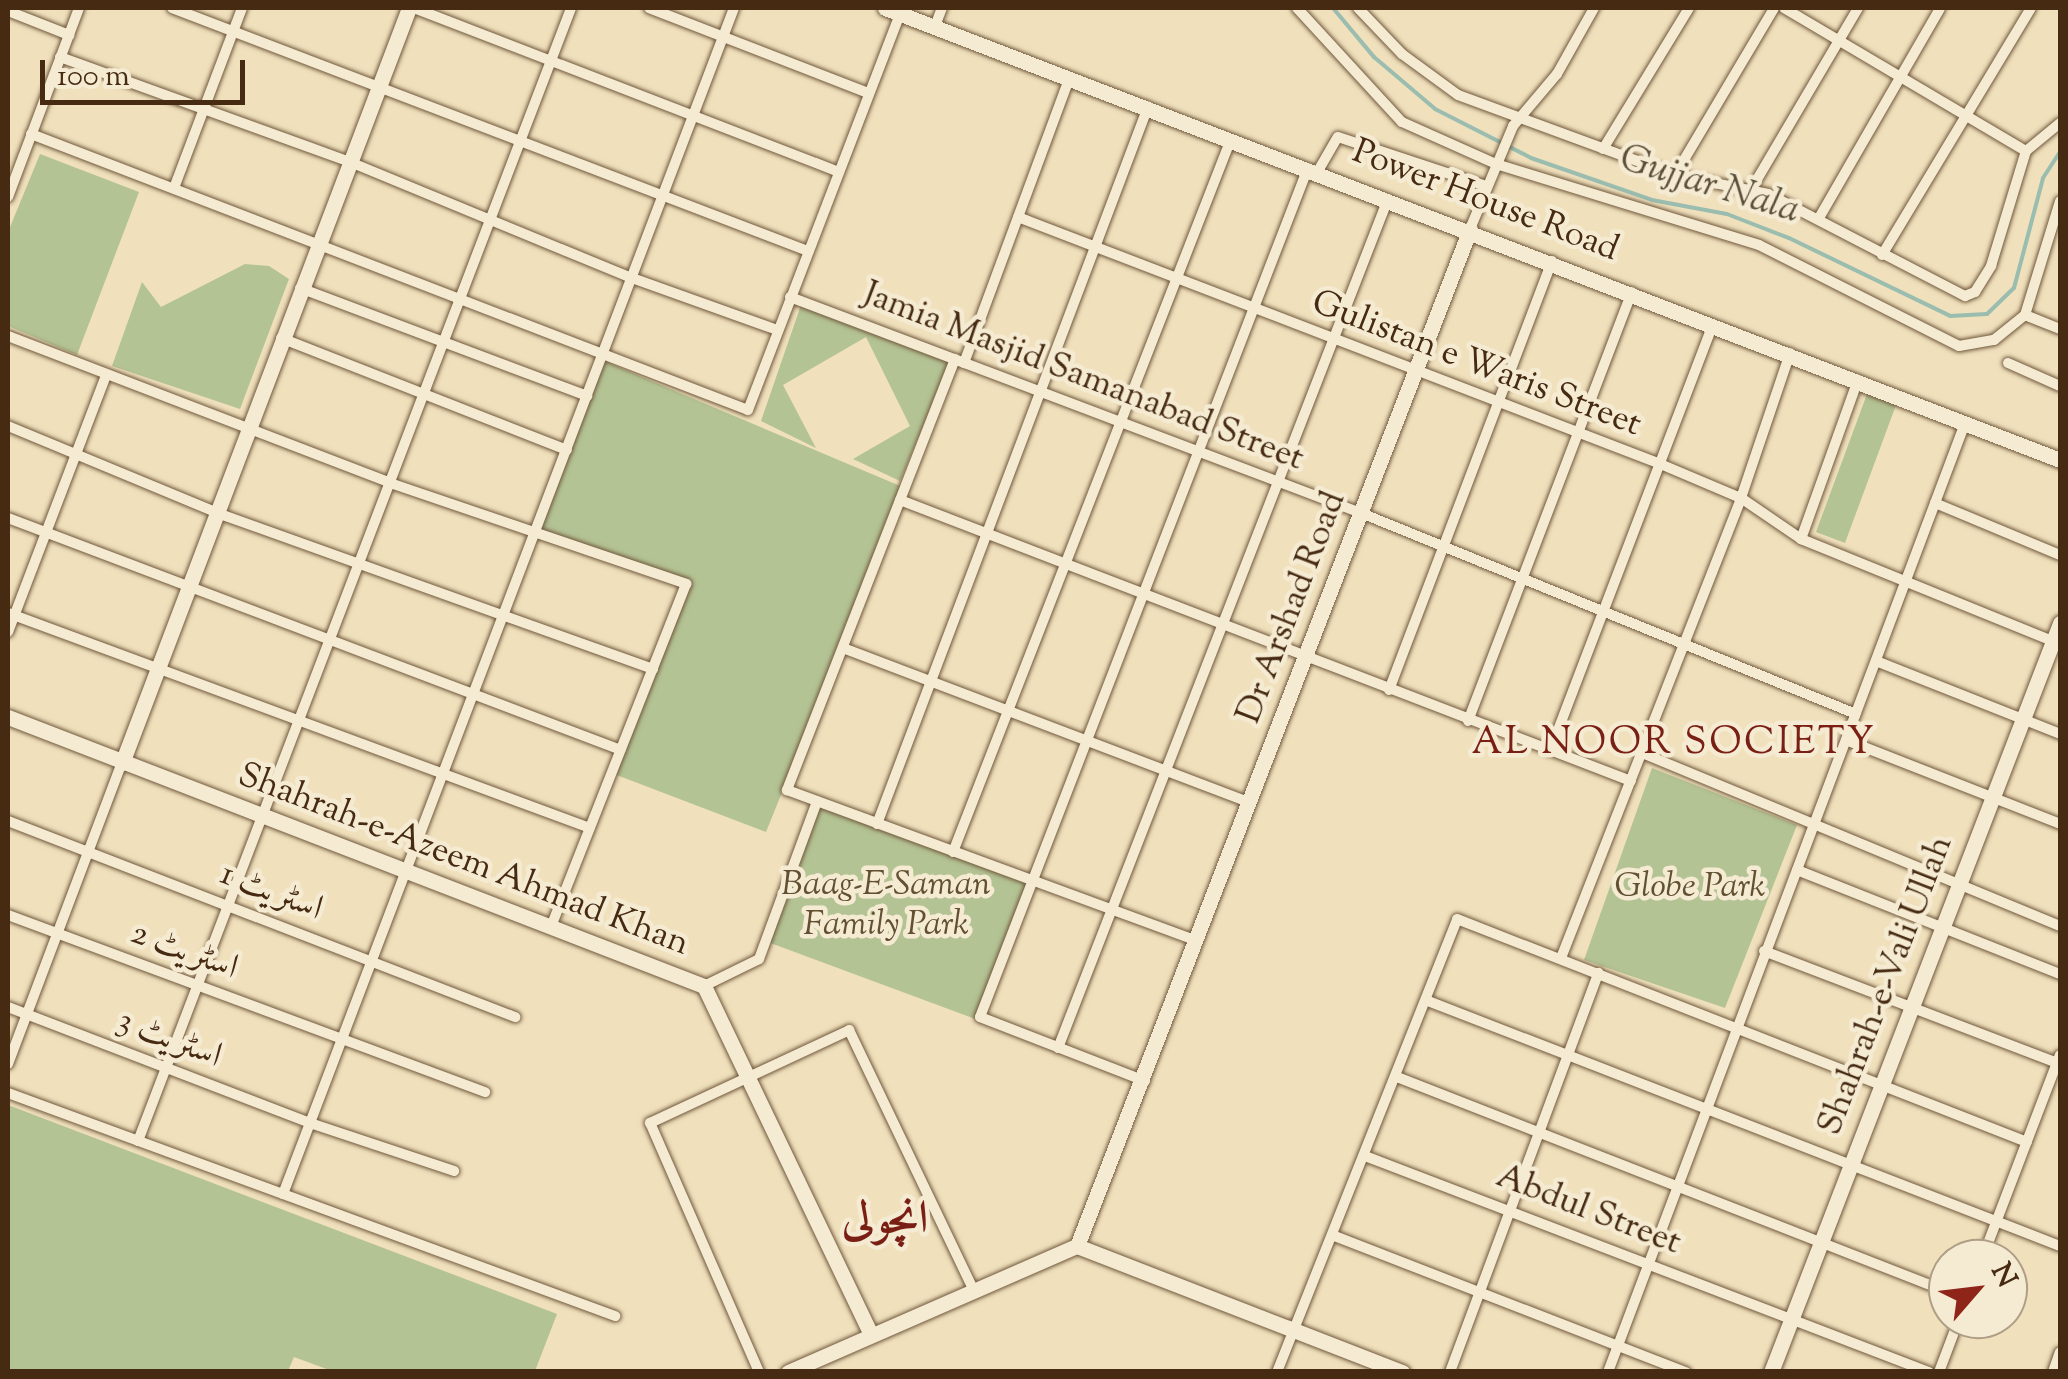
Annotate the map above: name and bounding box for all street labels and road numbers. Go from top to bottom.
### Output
street label: Power House Road [1346,132,1624,272]
street label: Jamia Masjid Samanabad Street [857,274,1309,482]
street label: Gulistan e Waris Street [1305,283,1647,447]
street label: Dr Arshad Road [1229,486,1357,730]
street label: Shahrah-e-Azeem Ahmad Khan [232,755,694,967]
street label: Shahrah-e-Vali Ullah [1811,830,1963,1142]
street label: اسٹریٹ 1 [214,854,328,932]
street label: اسٹریٹ 2 [125,913,243,991]
street label: اسٹریٹ 3 [111,1001,227,1079]
street label: Abdul Street [1490,1157,1686,1265]

